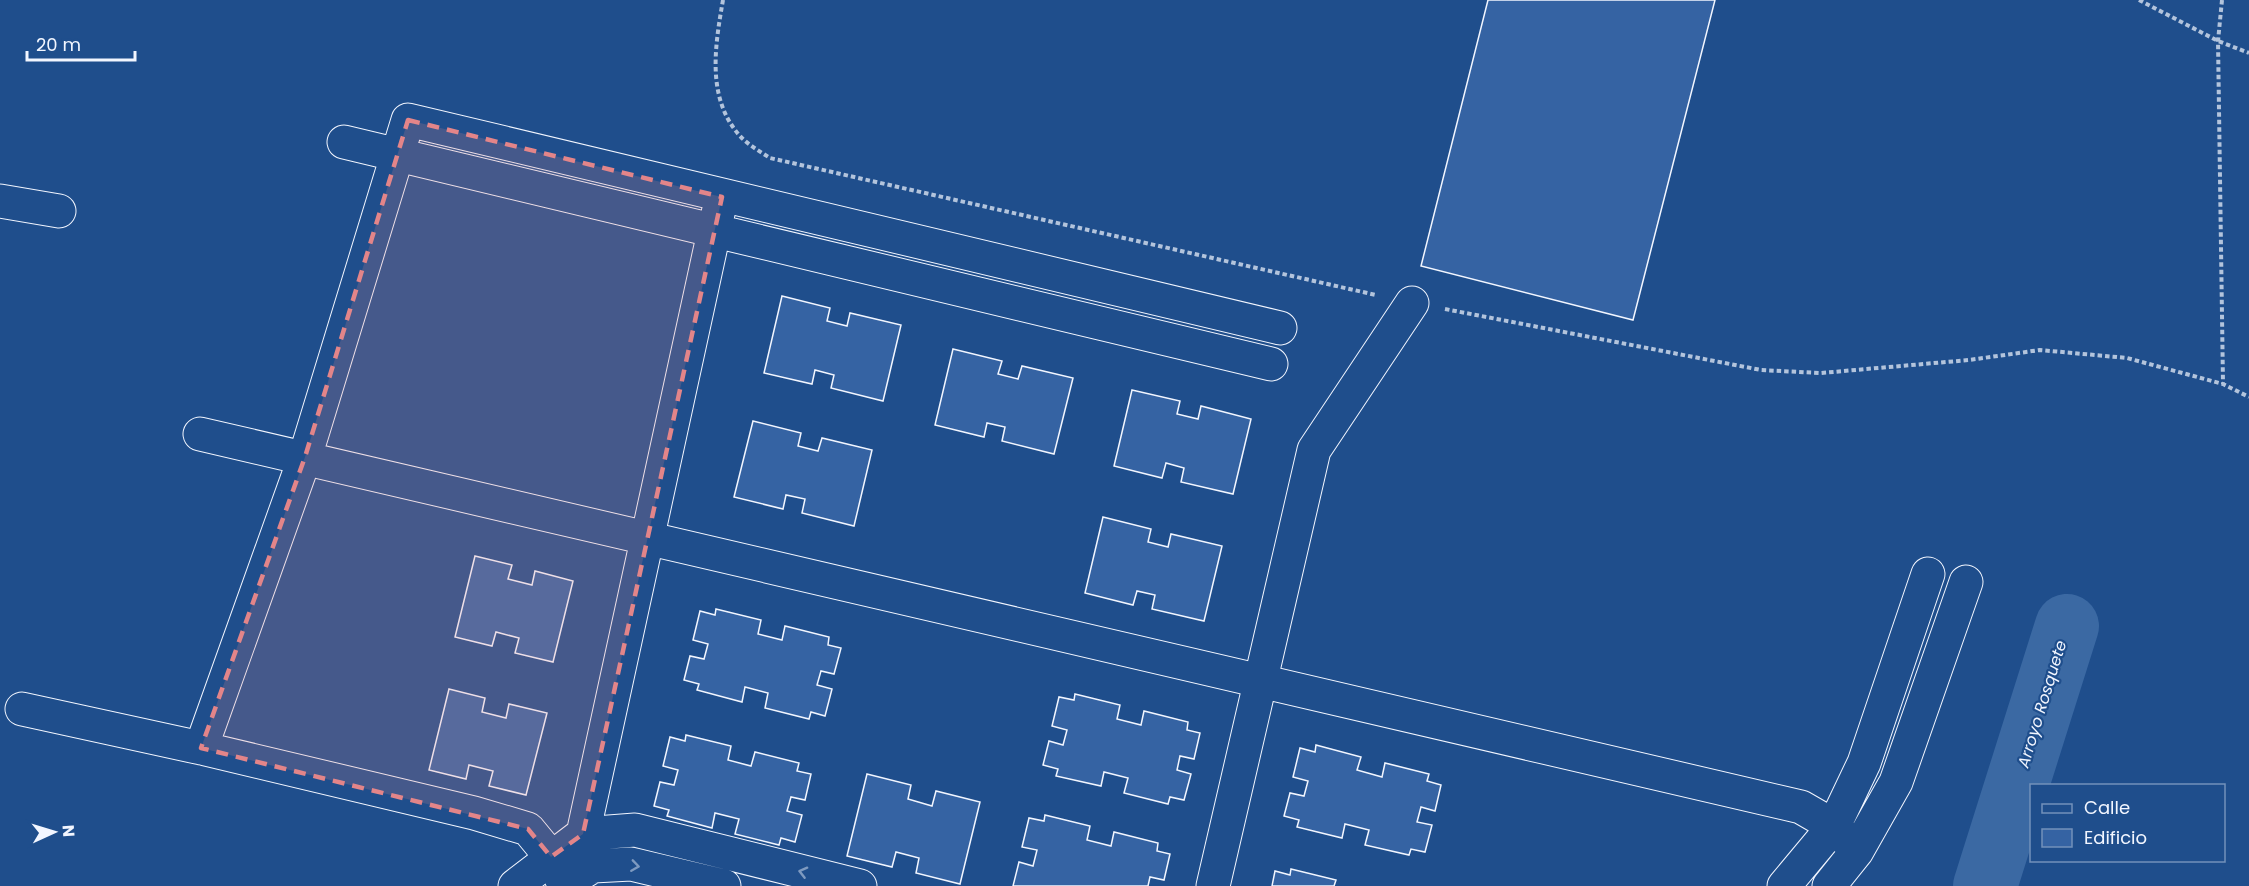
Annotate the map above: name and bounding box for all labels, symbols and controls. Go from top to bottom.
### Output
scale bar [27,24,135,62]
text: 20 m [36,32,81,57]
water label: Arroyo Rosquete [2011,637,2072,771]
legend [2030,784,2225,862]
text: Calle [2084,795,2130,820]
north arrow [24,802,84,862]
text: N [57,824,80,838]
text: Edificio [2084,825,2147,850]
one-way arrow [630,859,639,871]
one-way arrow [798,866,808,879]

